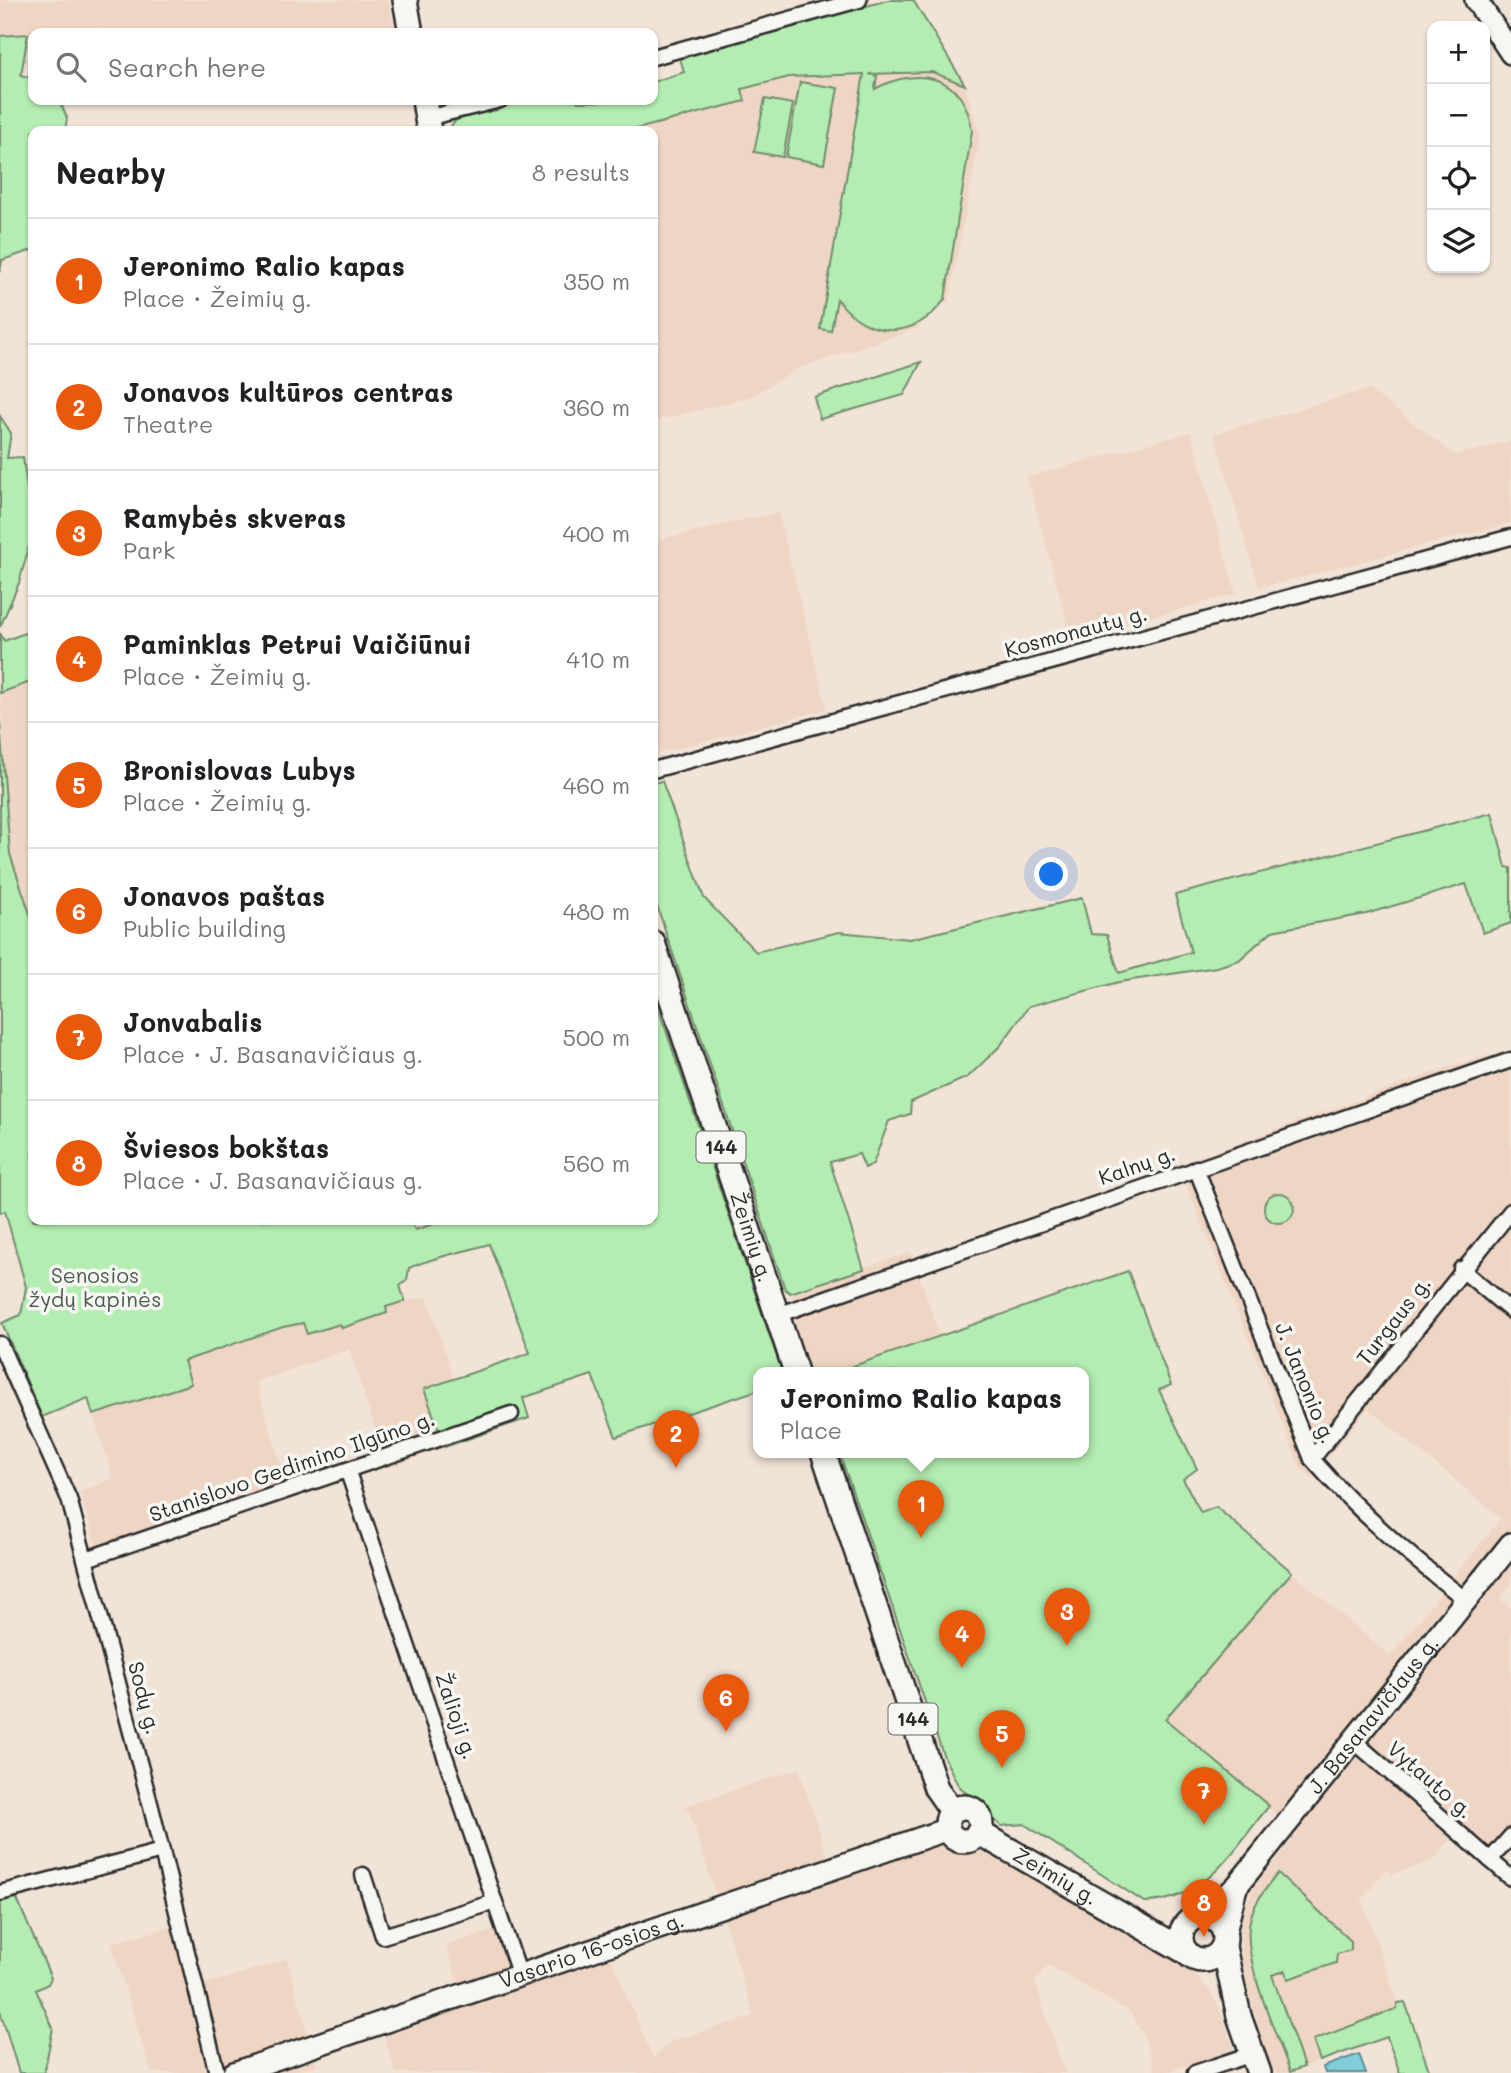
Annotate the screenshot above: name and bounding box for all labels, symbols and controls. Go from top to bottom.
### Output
map controls [1427,21,1490,273]
button: + [1427,21,1490,84]
search box [28,28,658,105]
icon: search [52,48,90,86]
text: Search here [108,50,266,84]
button: − [1427,84,1490,147]
button: locate [1427,147,1490,210]
text: Nearby [56,152,166,192]
text: 8 results [532,157,630,187]
button: layers [1427,210,1490,273]
text: Jeronimo Ralio kapas [123,249,405,283]
text: 1 [74,266,84,296]
text: 350 m [563,266,630,296]
text: Place · Žeimių g. [123,283,312,313]
text: Jonavos kultūros centras [123,375,453,409]
text: 2 [73,392,85,422]
text: 360 m [563,392,630,422]
text: Theatre [123,409,213,439]
text: Ramybės skveras [123,501,346,535]
text: 3 [72,518,86,548]
text: 400 m [562,518,630,548]
text: Park [123,535,175,565]
street label: Kosmonautų g. [1001,599,1150,663]
text: Paminklas Petrui Vaičiūnui [123,627,472,661]
text: 4 [72,644,86,674]
text: 410 m [566,644,630,674]
text: Place · Žeimių g. [123,661,312,691]
text: Bronislovas Lubys [123,753,356,787]
text: 5 [72,770,86,800]
text: 460 m [563,770,630,800]
text: Place · Žeimių g. [123,787,312,817]
your location [1034,857,1068,891]
text: Jonavos paštas [123,879,325,913]
text: 6 [72,896,86,926]
text: 480 m [563,896,630,926]
text: Public building [123,913,286,943]
text: Jonvabalis [123,1005,262,1039]
text: 7 [73,1022,85,1052]
text: 500 m [563,1022,630,1052]
text: Place · J. Basanavičiaus g. [123,1039,423,1069]
text: Šviesos bokštas [123,1131,329,1165]
road number: 144 [696,1132,746,1162]
street label: Kalnų g. [1095,1139,1178,1190]
text: 8 [72,1148,86,1178]
text: 560 m [563,1148,630,1178]
text: Place · J. Basanavičiaus g. [123,1165,423,1195]
street label: Žeimių g. [725,1188,780,1285]
park label: Senosios žydų kapinės [28,1261,162,1312]
street label: Turgaus g. [1350,1270,1436,1370]
street label: J. Janonio g. [1270,1318,1343,1447]
popup [753,1367,1089,1458]
text: Jeronimo Ralio kapas [780,1381,1062,1415]
street label: Stanislovo Gedimino Ilgūno g. [145,1404,438,1527]
pin: 2 [653,1410,699,1468]
text: Place [780,1415,842,1445]
pin: 1 [898,1480,944,1538]
pin: 3 [1044,1588,1090,1646]
pin: 4 [939,1610,985,1668]
street label: J. Basanavičiaus g. [1301,1630,1444,1799]
street label: Sodų g. [123,1658,168,1737]
street label: Žalioji g. [430,1669,485,1762]
pin: 6 [703,1674,749,1732]
road number: 144 [888,1704,937,1735]
pin: 5 [979,1710,1025,1768]
street label: Vytauto g. [1382,1734,1479,1824]
pin: 7 [1181,1767,1227,1825]
street label: Žeimių g. [1009,1840,1103,1910]
pin: 8 [1181,1879,1227,1937]
street label: Vasario 16-osios g. [495,1905,687,1993]

